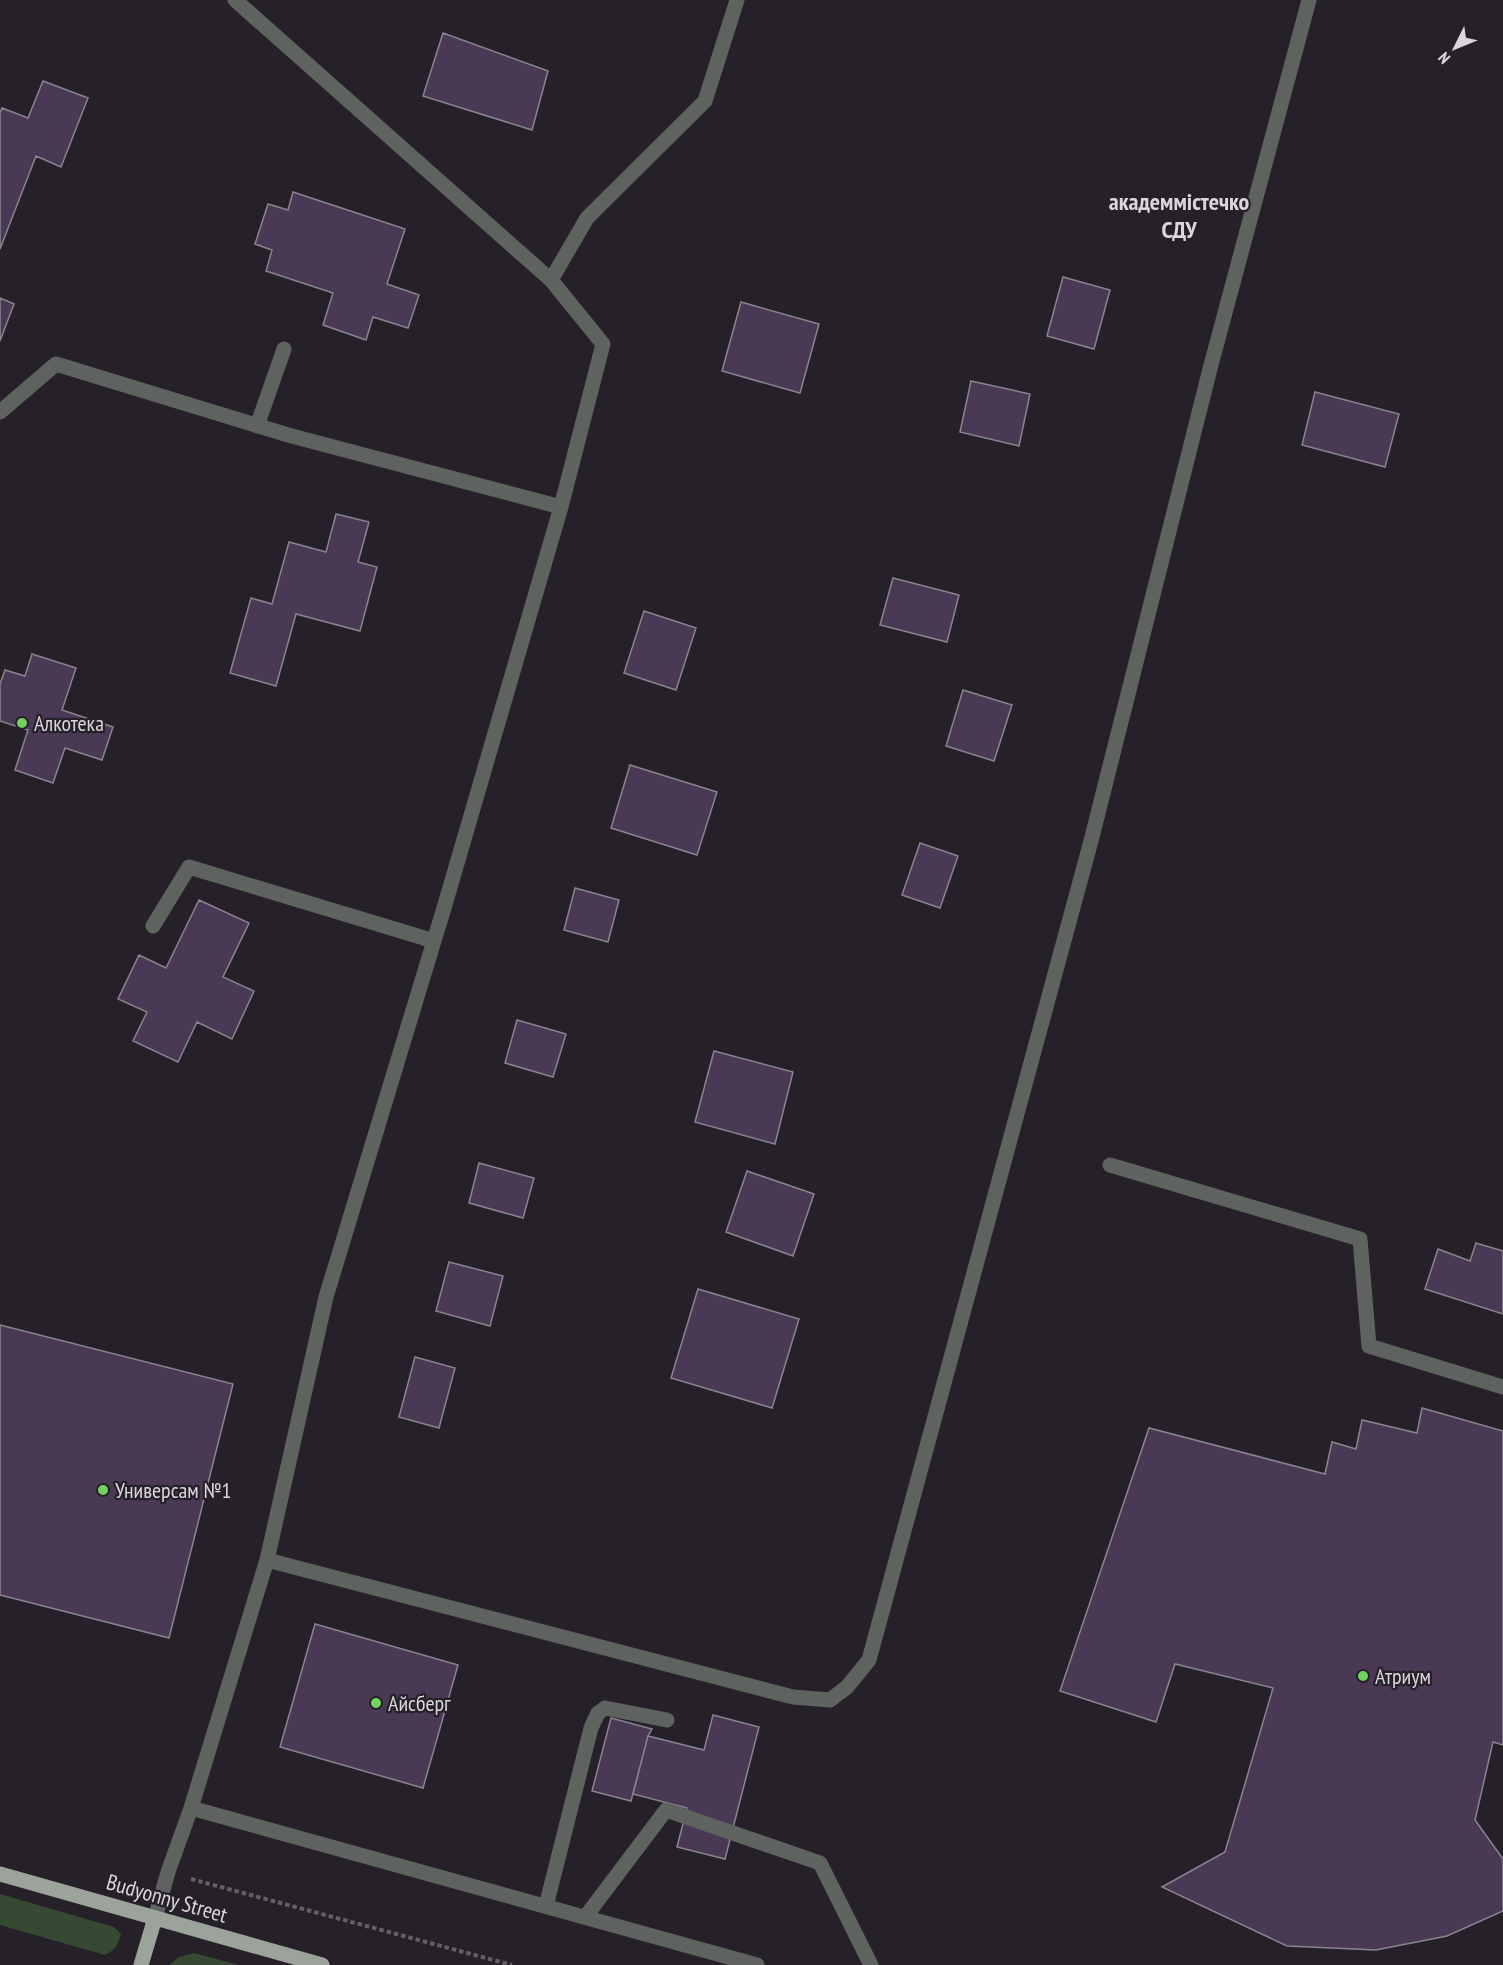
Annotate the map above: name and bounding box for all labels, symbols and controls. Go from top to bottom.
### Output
north arrow [1425,18,1485,78]
text: N [1434,48,1454,68]
district label: академмістечко СДУ [1109,186,1250,245]
place label: Алкотека [34,709,104,737]
marker: Алкотека [15,716,29,730]
place label: Универсам №1 [115,1476,232,1504]
marker: Универсам №1 [96,1483,110,1497]
place label: Атриум [1375,1662,1431,1690]
marker: Атриум [1356,1669,1370,1683]
place label: Айсберг [388,1689,451,1717]
marker: Айсберг [369,1696,383,1710]
street label: Budyonny Street [103,1867,231,1929]

